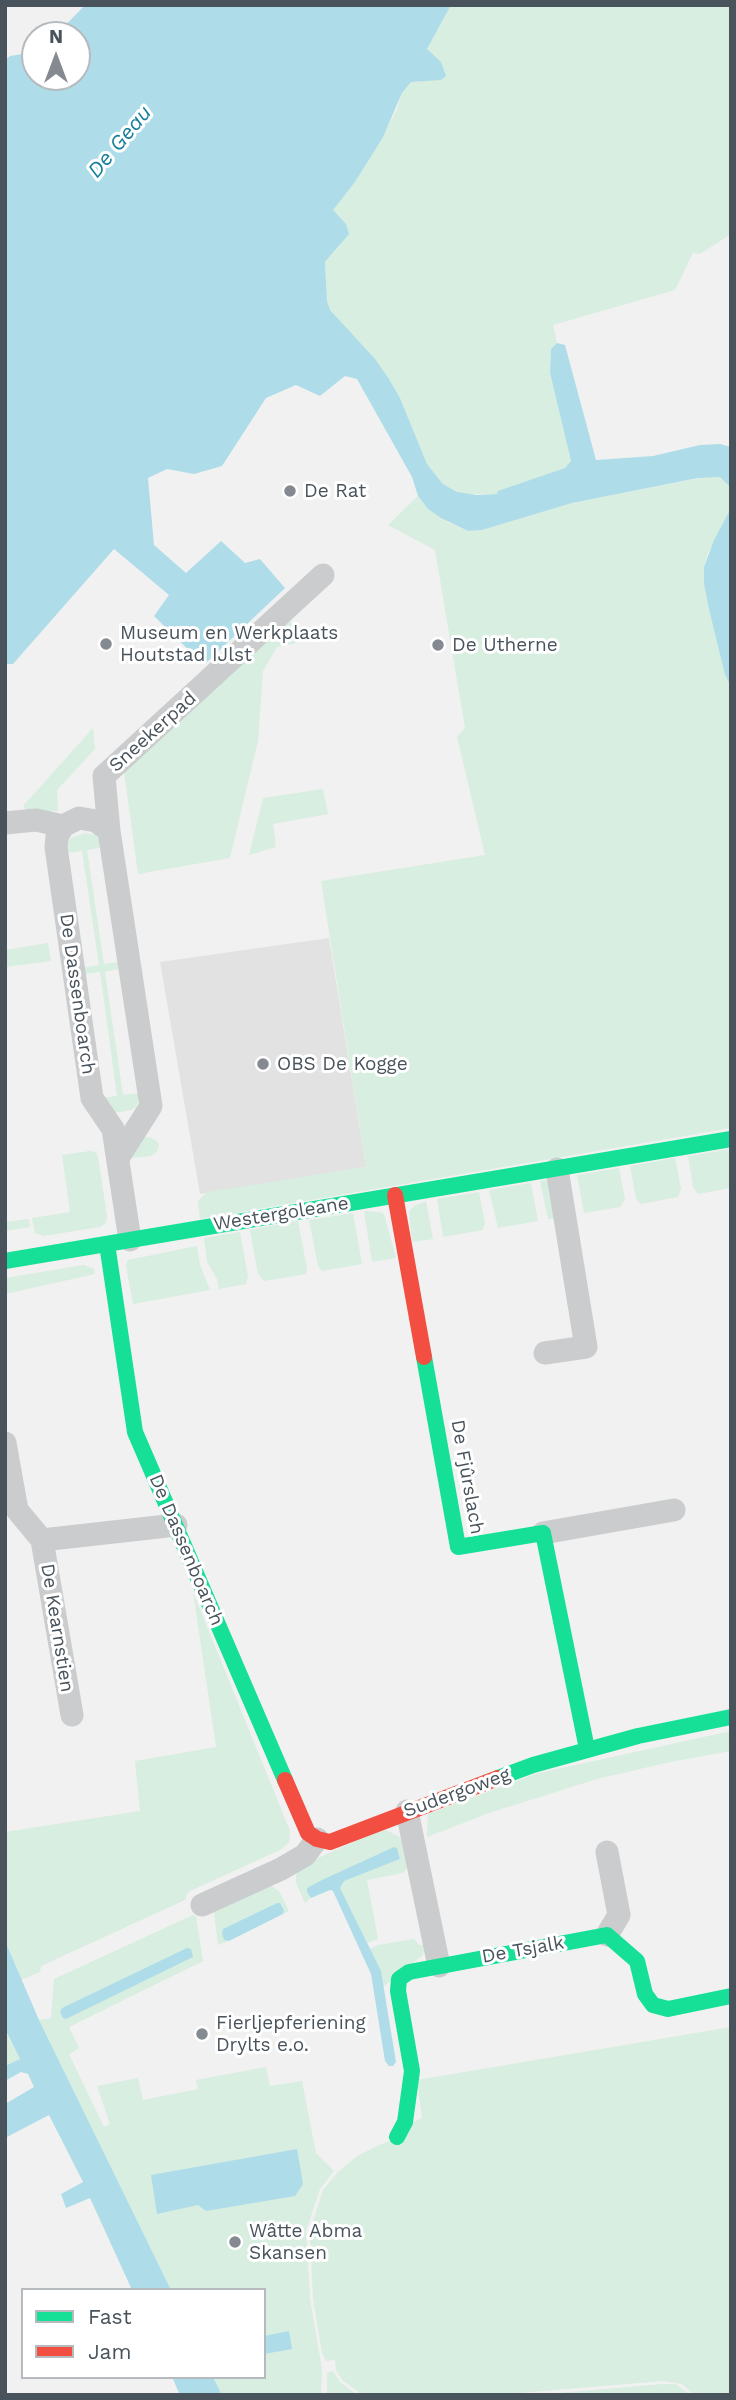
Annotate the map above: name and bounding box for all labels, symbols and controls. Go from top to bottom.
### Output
north arrow [21,21,91,91]
text: N [49,25,63,48]
water label: De Geau [83,101,157,183]
place label: De Rat [304,480,366,502]
marker: De Rat [282,483,298,499]
place label: Museum en Werkplaats Houtstad IJlst [120,622,338,666]
place label: De Utherne [452,634,558,656]
marker: Museum en Werkplaats Houtstad IJlst [98,636,114,652]
marker: De Utherne [430,637,446,653]
street label: Sneekerpad [105,687,201,777]
street label: De Dassenboarch [54,912,100,1076]
place label: OBS De Kogge [277,1053,408,1075]
marker: OBS De Kogge [255,1056,271,1072]
street label: Westergoleane [212,1192,350,1236]
street label: De Fjûrslach [446,1418,488,1536]
street label: De Dassenboarch [144,1471,228,1629]
street label: De Kearnstien [36,1562,78,1694]
street label: Sudergoweg [401,1763,513,1823]
street label: De Tsjalk [480,1932,566,1968]
place label: Fierljepferiening Drylts e.o. [216,2012,366,2056]
marker: Fierljepferiening Drylts e.o. [194,2026,210,2042]
place label: Wâtte Abma Skansen [249,2220,362,2264]
marker: Wâtte Abma Skansen [227,2234,243,2250]
legend [21,2288,266,2379]
text: Fast [88,2304,132,2329]
text: Jam [88,2339,131,2364]

